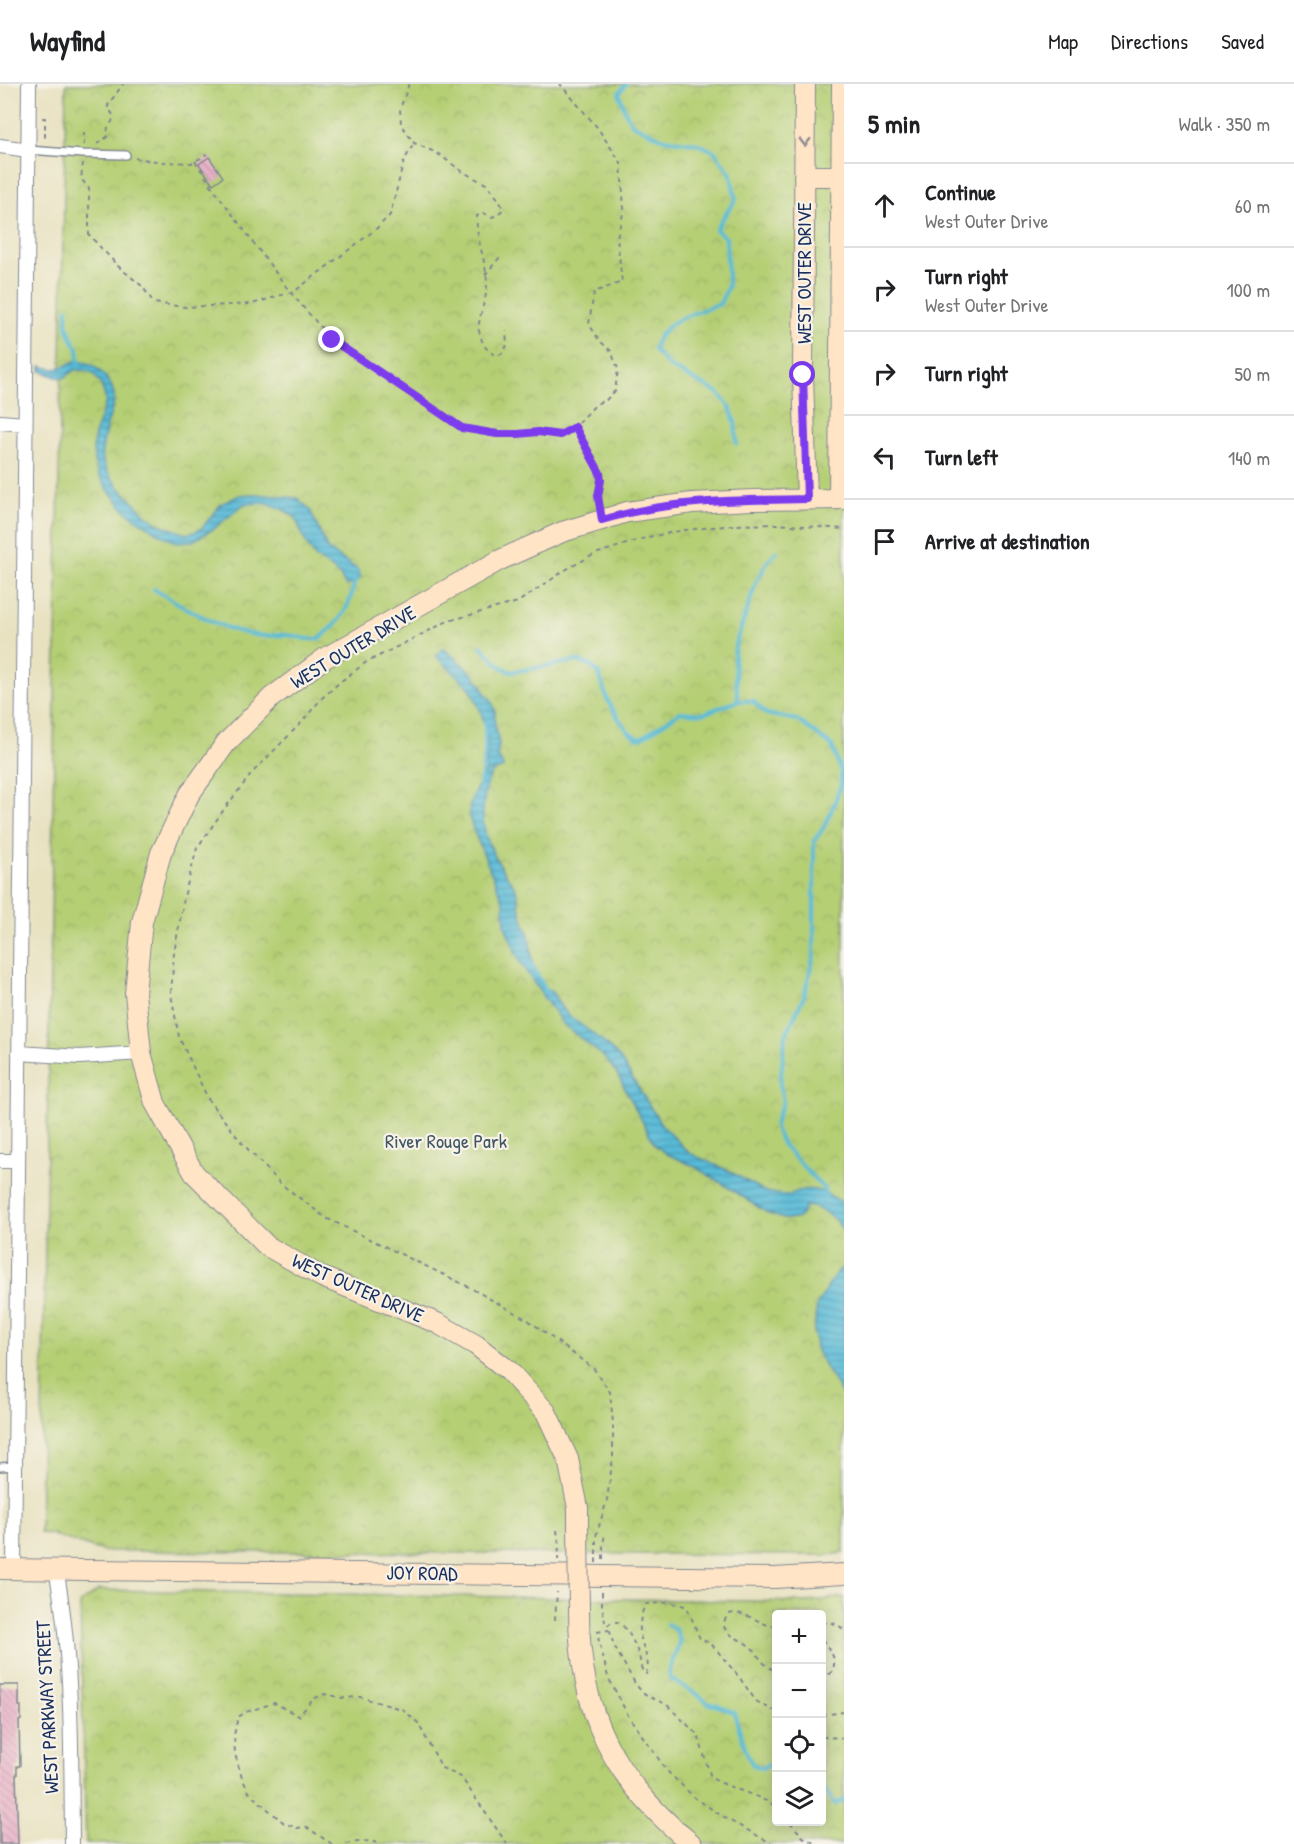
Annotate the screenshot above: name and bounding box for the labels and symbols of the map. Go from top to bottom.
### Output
one-way arrow [799,138,811,147]
street label: WEST OUTER DRIVE [790,202,817,344]
route end [318,326,344,352]
route start [789,361,815,387]
street label: WEST OUTER DRIVE [285,598,421,695]
park label: River Rouge Park [385,1127,507,1154]
street label: WEST OUTER DRIVE [288,1246,429,1329]
street label: JOY ROAD [386,1558,458,1587]
street label: WEST PARKWAY STREET [28,1619,65,1794]

